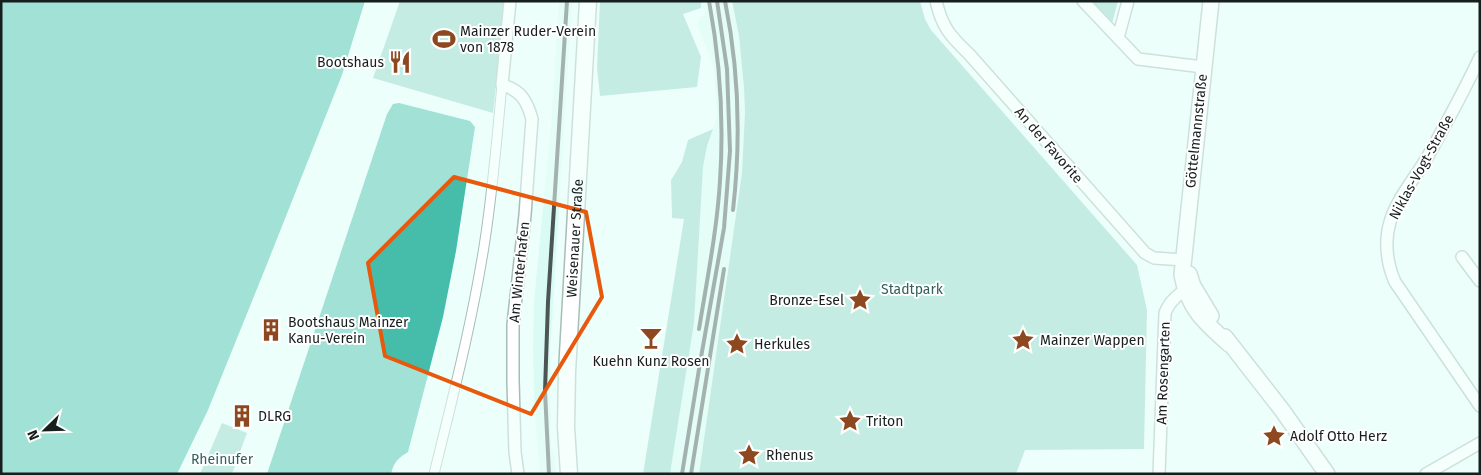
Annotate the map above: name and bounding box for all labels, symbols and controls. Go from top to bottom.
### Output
place label: Mainzer Ruder-Verein von 1878 [460,23,596,56]
sports icon: Mainzer Ruder-Verein von 1878 [431,26,457,52]
restaurant icon: Bootshaus [387,49,413,75]
place label: Bootshaus [317,54,384,71]
street label: Göttelmannstraße [1182,73,1211,189]
street label: An der Favorite [1011,104,1086,187]
street label: Niklas-Vogt-Straße [1386,112,1457,223]
street label: Weisenauer Straße [563,178,587,298]
street label: Am Winterhafen [506,221,533,323]
park label: Stadtpark [881,281,944,298]
place icon: Bronze-Esel [847,287,873,313]
place label: Bronze-Esel [769,292,844,309]
place label: Bootshaus Mainzer Kanu-Verein [288,314,409,347]
building icon: Bootshaus Mainzer Kanu-Verein [258,317,284,343]
street label: Am Rosengarten [1153,321,1174,425]
bar icon: Kuehn Kunz Rosen [638,325,664,351]
place icon: Mainzer Wappen [1010,327,1036,353]
place icon: Herkules [724,331,750,357]
place label: Mainzer Wappen [1040,332,1145,349]
place label: Herkules [754,336,810,353]
place label: Kuehn Kunz Rosen [592,353,710,370]
building icon: DLRG [229,403,255,429]
north arrow [20,405,70,455]
place label: DLRG [258,408,291,425]
place icon: Triton [837,408,863,434]
place label: Triton [866,413,903,430]
place icon: Adolf Otto Herz [1261,423,1287,449]
text: N [24,427,43,442]
place label: Adolf Otto Herz [1290,428,1387,445]
place icon: Rhenus [736,442,762,468]
place label: Rhenus [766,447,814,464]
park label: Rheinufer [191,451,254,468]

